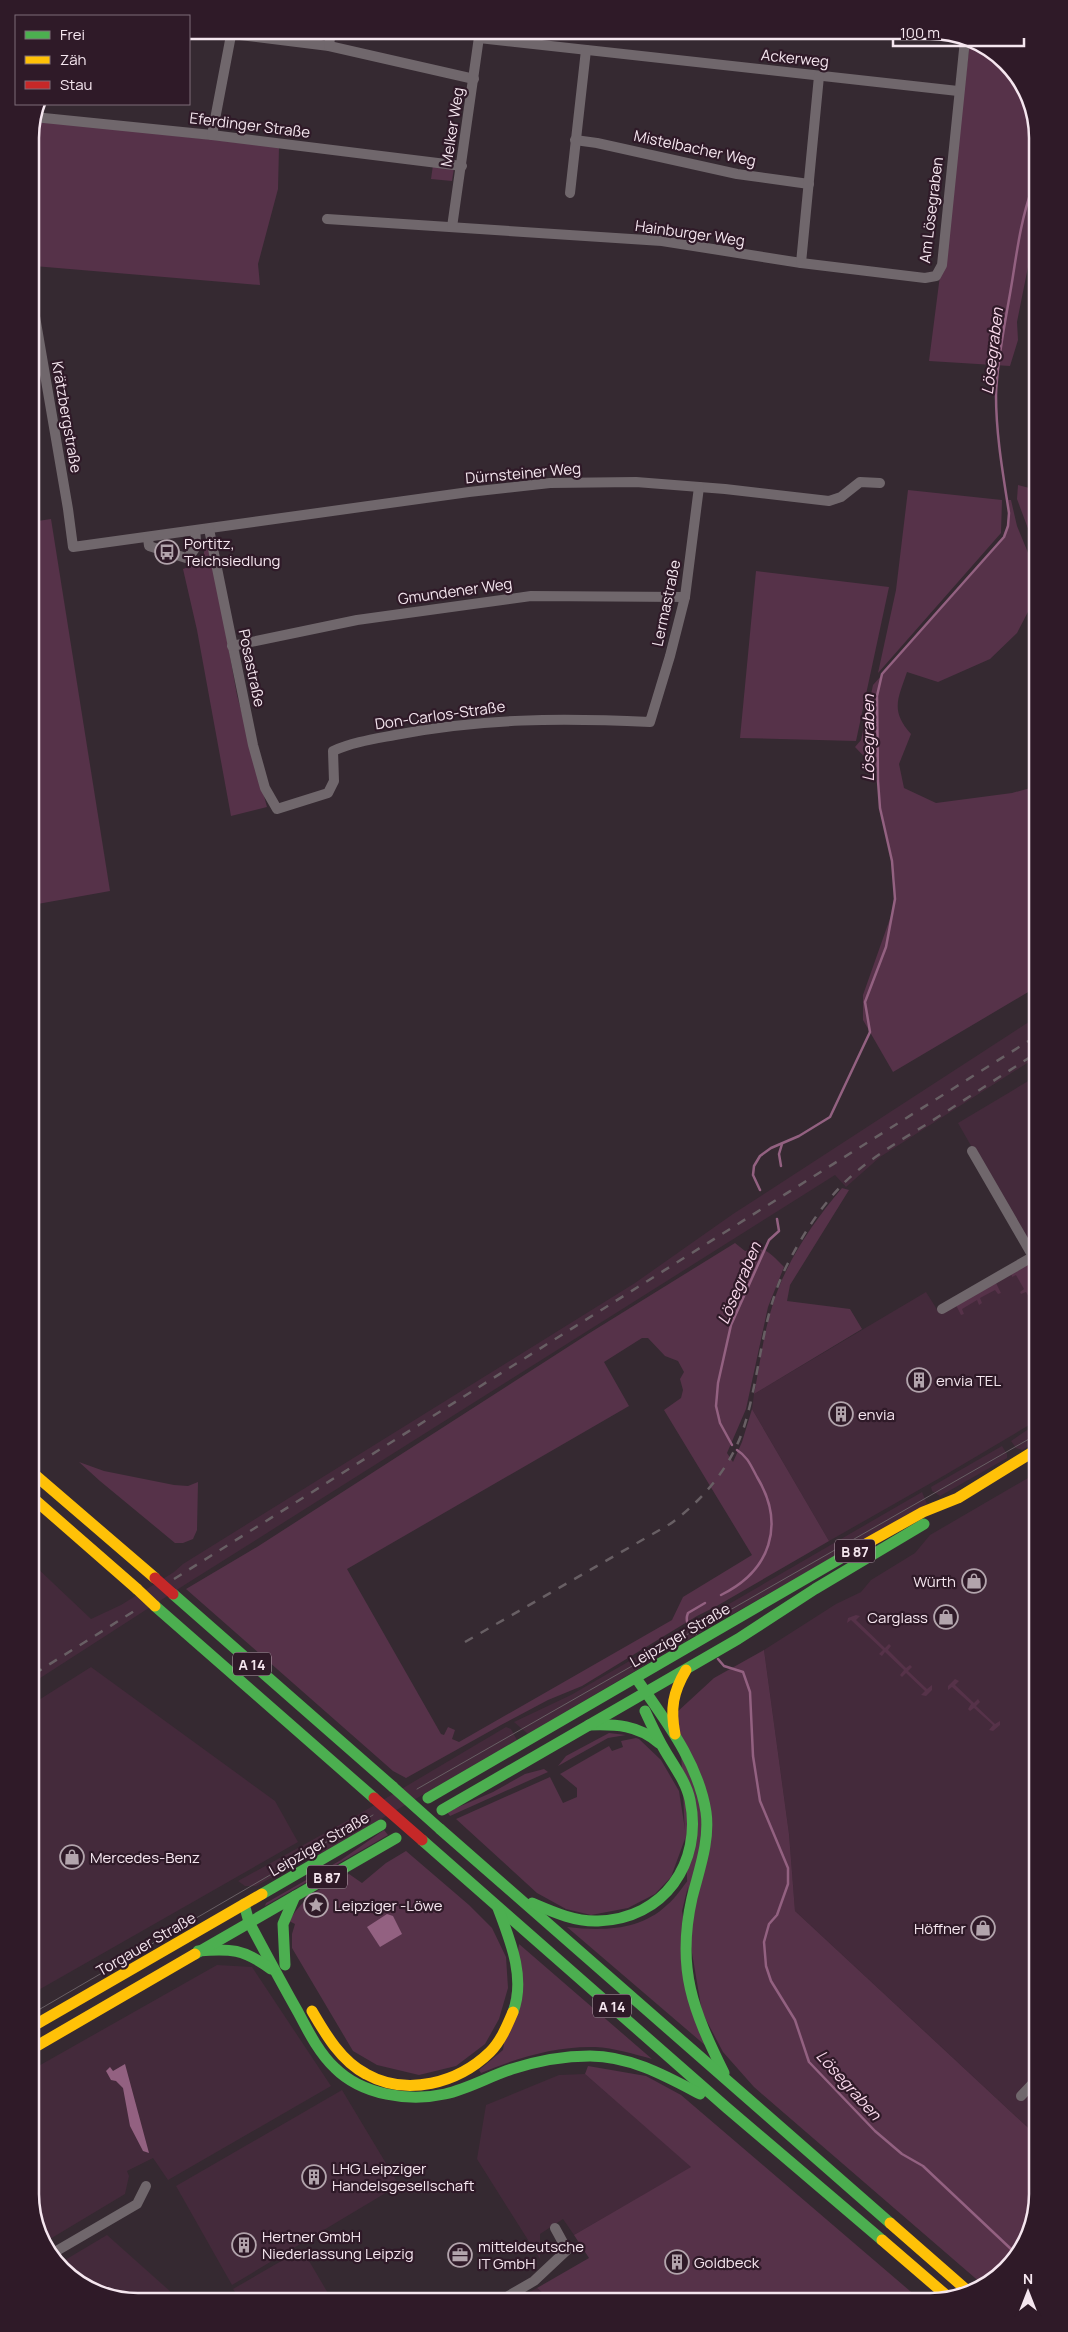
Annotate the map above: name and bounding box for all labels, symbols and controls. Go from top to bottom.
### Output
legend [15,15,190,105]
scale bar [893,15,1024,47]
text: 100 m [900,22,940,43]
text: Frei [60,24,85,45]
street label: Ackerweg [760,44,830,72]
text: Zäh [60,49,87,70]
text: Stau [60,74,93,95]
street label: Melker Weg [435,86,469,168]
street label: Eferdinger Straße [188,107,312,143]
street label: Mistelbacher Weg [632,125,758,171]
street label: Am Lösegraben [914,156,948,264]
street label: Hainburger Weg [634,215,746,251]
water label: Lösegraben [976,306,1008,396]
street label: Krätzbergstraße [47,360,87,475]
street label: Dürnsteiner Weg [464,457,582,489]
place label: Portitz, Teichsiedlung [184,533,280,571]
bus stop icon: Portitz, Teichsiedlung [154,539,180,565]
street label: Lermastraße [647,558,685,648]
street label: Gmundener Weg [396,573,514,609]
street label: Posastraße [234,627,271,709]
water label: Lösegraben [857,694,879,782]
street label: Don-Carlos-Straße [373,695,507,735]
water label: Lösegraben [712,1238,766,1327]
building icon: envia TEL [906,1367,932,1393]
place label: envia TEL [936,1370,1001,1391]
building icon: envia [828,1401,854,1427]
place label: envia [858,1404,895,1425]
road number: B 87 [835,1540,875,1562]
shop icon: Würth [961,1568,987,1594]
place label: Würth [913,1571,956,1592]
street label: Leipziger Straße [626,1598,734,1672]
shop icon: Carglass [933,1604,959,1630]
place label: Carglass [867,1607,928,1628]
road number: A 14 [233,1652,271,1676]
street label: Leipziger Straße [265,1807,373,1881]
shop icon: Mercedes-Benz [59,1844,85,1870]
place label: Mercedes-Benz [90,1847,200,1868]
road number: B 87 [307,1865,347,1888]
place icon: Leipziger -Löwe [303,1892,329,1918]
place label: Leipziger -Löwe [334,1895,443,1916]
street label: Torgauer Straße [92,1907,200,1981]
shop icon: Höffner [970,1915,996,1941]
place label: Höffner [914,1918,967,1939]
road number: A 14 [593,1994,631,2018]
water label: Lösegraben [812,2045,887,2125]
place label: LHG Leipziger Handelsgesellschaft [332,2158,475,2196]
building icon: LHG Leipziger Handelsgesellschaft [301,2164,327,2190]
place label: Hertner GmbH Niederlassung Leipzig [262,2226,414,2264]
building icon: Hertner GmbH Niederlassung Leipzig [231,2232,257,2258]
place label: mitteldeutsche IT GmbH [478,2236,584,2274]
office icon: mitteldeutsche IT GmbH [447,2242,473,2268]
building icon: Goldbeck [664,2249,690,2275]
place label: Goldbeck [694,2252,760,2273]
north arrow [1003,2267,1053,2317]
text: N [1023,2269,1033,2288]

